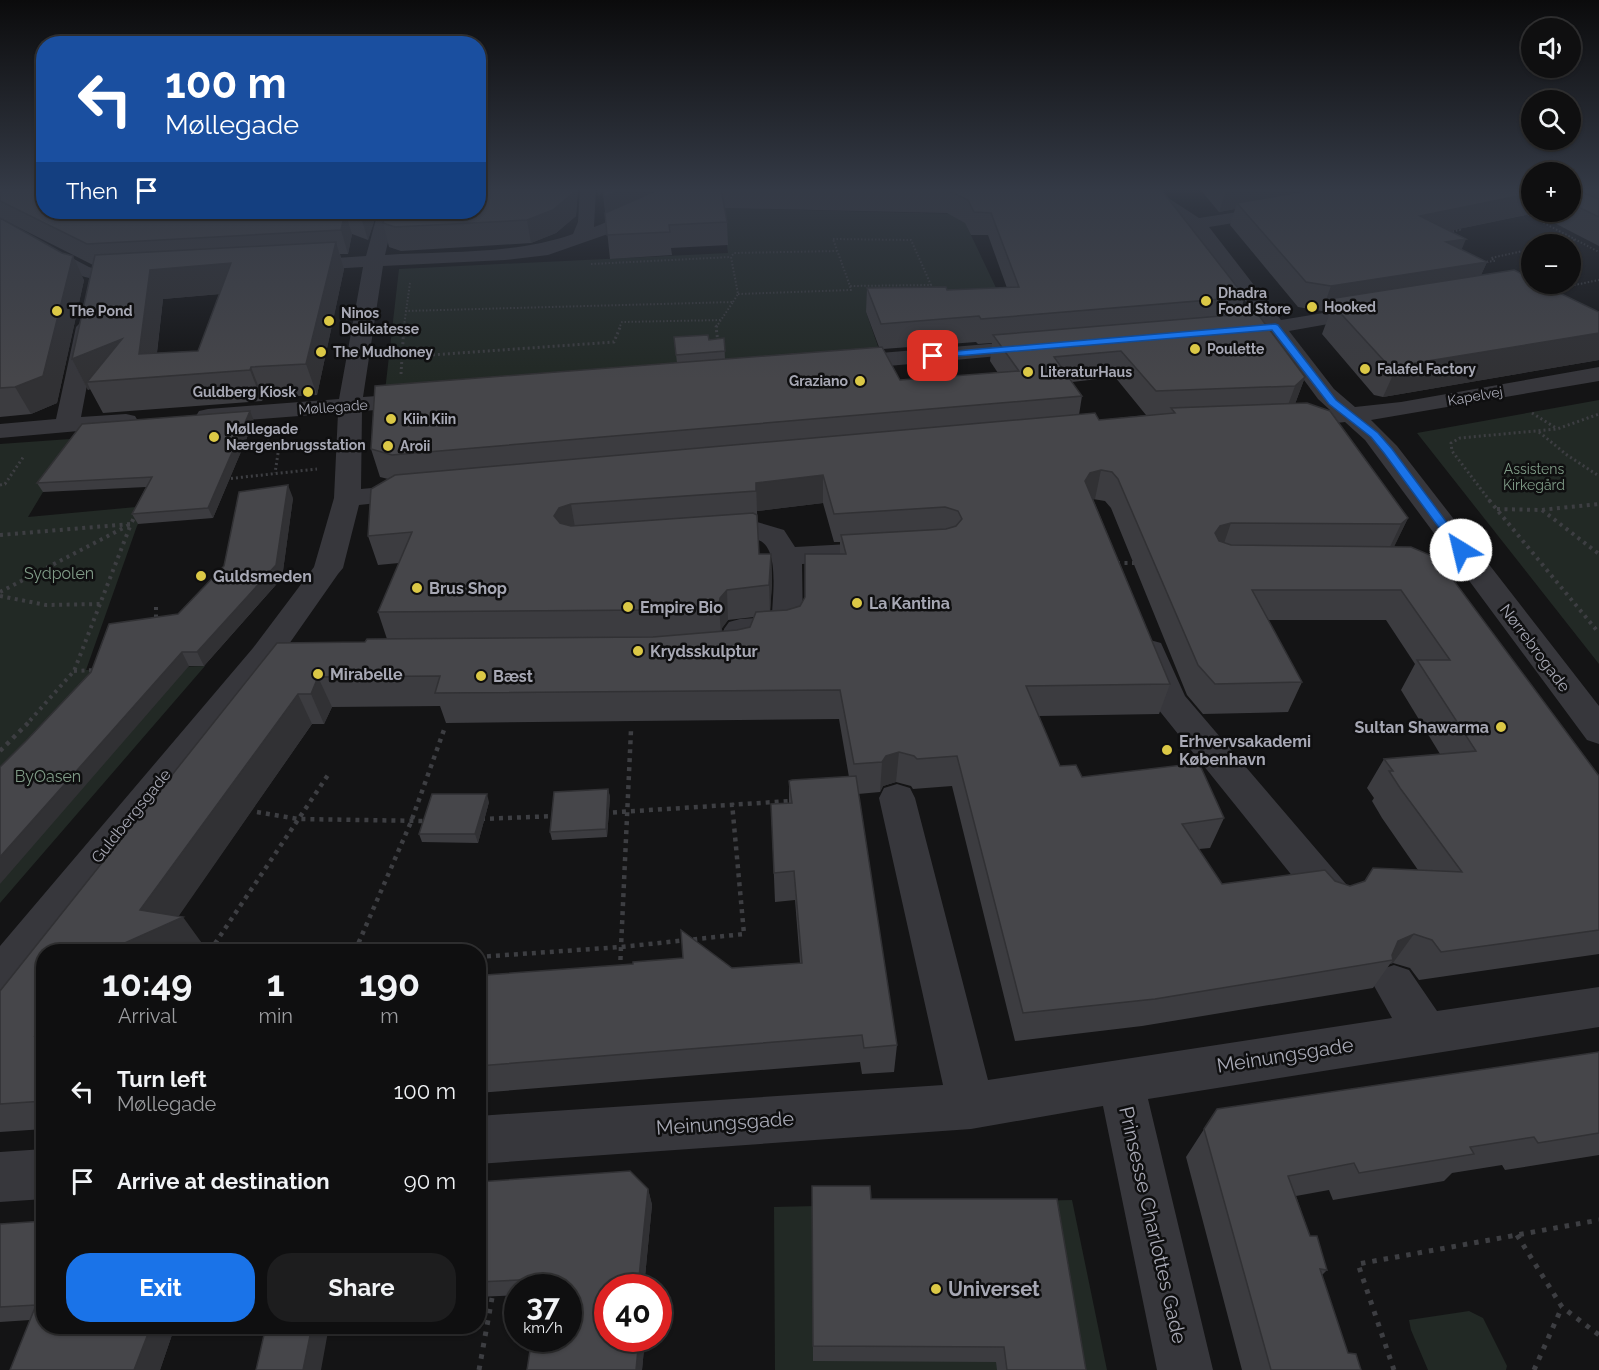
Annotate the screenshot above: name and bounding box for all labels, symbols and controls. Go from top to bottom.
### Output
map controls [1521,18,1581,294]
button: sound [1521,18,1581,78]
text: 100 m [165,59,287,108]
icon: left [66,60,144,138]
button: search [1521,90,1581,150]
text: Møllegade [165,109,299,140]
button: + [1521,162,1581,222]
icon: arrive [130,174,163,207]
text: Then [66,178,118,204]
button: − [1521,234,1581,294]
place label: Dhadra Food Store [1218,285,1291,317]
marker: Dhadra Food Store [1199,294,1213,308]
place label: Hooked [1324,299,1376,315]
marker: Hooked [1305,300,1319,314]
place label: The Pond [69,303,132,319]
marker: The Pond [50,304,64,318]
place label: Ninos Delikatesse [341,305,420,337]
marker: Ninos Delikatesse [322,314,336,328]
pin [907,330,958,381]
icon: arrive [916,339,949,372]
place label: Poulette [1207,341,1265,357]
marker: Poulette [1188,342,1202,356]
place label: The Mudhoney [333,344,433,360]
marker: The Mudhoney [314,345,328,359]
place label: Falafel Factory [1377,361,1476,377]
marker: Falafel Factory [1358,362,1372,376]
place label: LiteraturHaus [1040,364,1132,380]
marker: LiteraturHaus [1021,365,1035,379]
place label: Graziano [789,373,849,389]
marker: Graziano [853,374,867,388]
street label: Kapelvej [1446,383,1504,409]
place label: Guldberg Kiosk [193,384,296,400]
marker: Guldberg Kiosk [301,385,315,399]
street label: Møllegade [298,397,368,417]
place label: Kiin Kiin [403,411,456,427]
marker: Kiin Kiin [384,412,398,426]
place label: Møllegade Nærgenbrugsstation [226,421,366,453]
marker: Møllegade Nærgenbrugsstation [207,430,221,444]
place label: Aroii [400,438,430,454]
marker: Aroii [381,439,395,453]
park label: Assistens Kirkegård [1503,461,1565,493]
position arrow [1429,518,1493,582]
park label: Sydpolen [24,564,94,583]
place label: Guldsmeden [213,567,312,586]
marker: Guldsmeden [194,569,208,583]
place label: Brus Shop [429,579,507,598]
marker: Brus Shop [410,581,424,595]
place label: La Kantina [869,594,950,613]
marker: La Kantina [850,596,864,610]
place label: Empire Bio [640,598,723,617]
marker: Empire Bio [621,600,635,614]
street label: Nørrebrogade [1496,600,1574,696]
place label: Krydsskulptur [650,642,758,661]
marker: Krydsskulptur [631,644,645,658]
place label: Mirabelle [330,665,403,684]
marker: Mirabelle [311,667,325,681]
place label: Bæst [493,667,533,686]
marker: Bæst [474,669,488,683]
place label: Sultan Shawarma [1355,718,1489,737]
marker: Sultan Shawarma [1494,720,1508,734]
place label: Erhvervsakademi København [1179,732,1311,769]
marker: Erhvervsakademi København [1160,743,1174,757]
street label: Guldbergsgade [87,765,175,867]
park label: ByOasen [15,767,81,786]
text: 10:49 [102,962,193,1004]
text: 1 [267,962,285,1004]
text: 190 [359,962,420,1004]
text: Arrival [118,1004,177,1028]
text: min [259,1004,293,1028]
text: m [380,1004,399,1028]
street label: Meinungsgade [1215,1032,1355,1078]
text: Turn left [117,1066,207,1092]
icon: left [66,1075,99,1108]
text: 100 m [394,1078,456,1104]
text: Møllegade [117,1092,216,1116]
street label: Prinsesse Charlottes Gade [1114,1104,1192,1346]
street label: Meinungsgade [655,1106,795,1140]
icon: arrive [66,1165,99,1198]
text: Arrive at destination [117,1168,330,1194]
text: 90 m [404,1168,456,1194]
button: Exit [66,1253,255,1322]
button: Share [267,1253,456,1322]
speed limit sign: 40 [594,1274,672,1352]
place label: Universet [948,1277,1040,1301]
marker: Universet [929,1282,943,1296]
text: 37 [526,1288,560,1323]
text: km/h [523,1319,563,1337]

